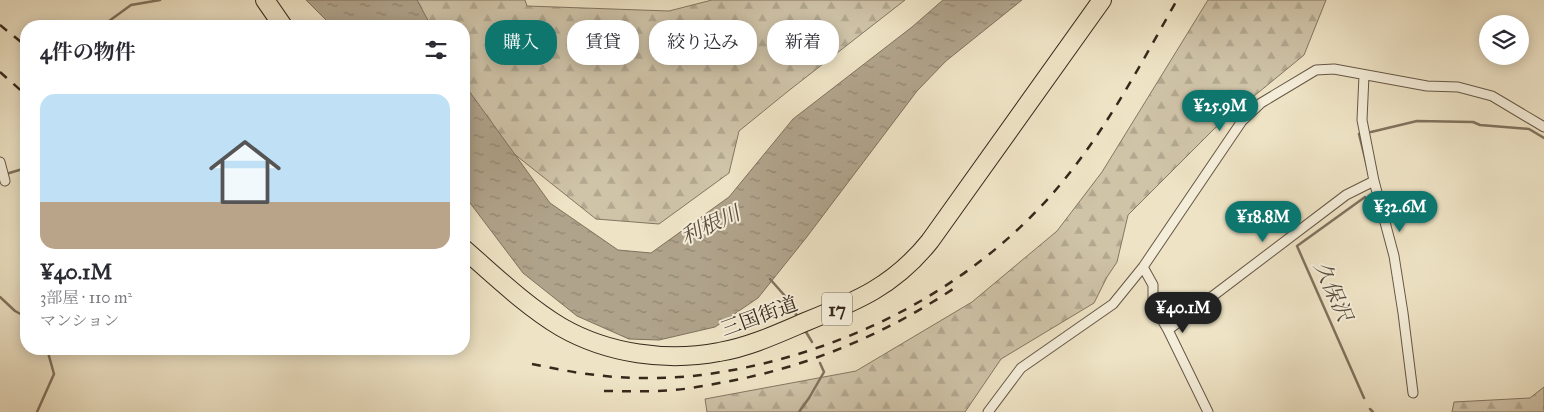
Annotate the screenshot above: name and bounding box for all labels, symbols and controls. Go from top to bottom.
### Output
map controls [1479,15,1529,65]
button: layers [1479,15,1529,65]
chip: 購入 [485,20,557,65]
chip: 賃貸 [567,20,639,65]
chip: 絞り込み [649,20,757,65]
chip: 新着 [767,20,839,65]
icon: filters [422,36,450,64]
text: 4件の物件 [40,39,136,65]
pin: ¥25.9M [1179,90,1261,132]
text: ¥25.9M [1193,96,1247,115]
icon: home [200,127,290,217]
pin: ¥32.6M [1359,190,1441,233]
text: ¥32.6M [1373,197,1427,216]
water label: 利根川 [676,199,746,250]
pin: ¥18.8M [1222,200,1304,243]
text: ¥18.8M [1236,207,1290,226]
water label: 久保沢 [1308,257,1359,328]
text: ¥40.1M [40,259,112,285]
text: 3部屋 · 110 m² [40,288,132,307]
street label: 三国街道 [717,291,801,341]
road number: 17 [822,292,852,326]
pin: ¥40.1M [1142,292,1224,334]
text: ¥40.1M [1156,298,1210,317]
text: マンション [40,311,119,330]

